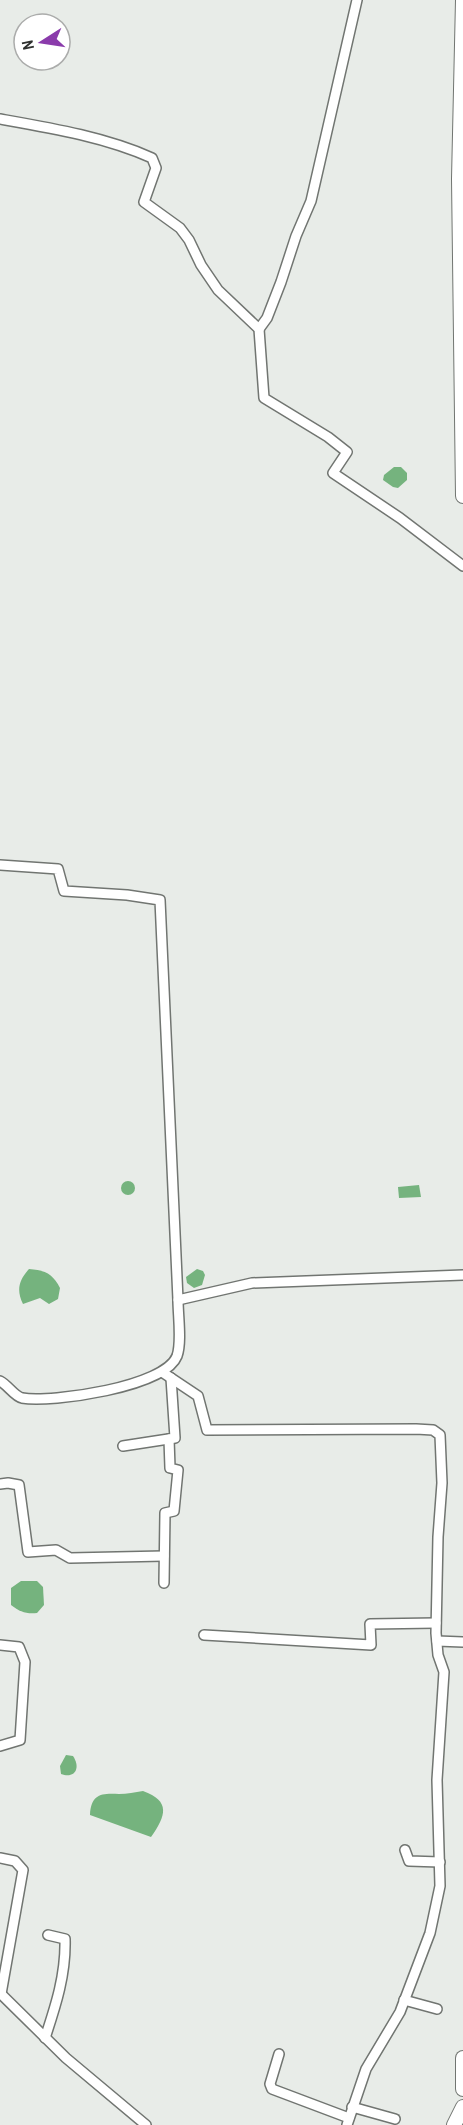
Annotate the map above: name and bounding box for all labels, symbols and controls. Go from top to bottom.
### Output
north arrow [12,12,72,72]
text: N [16,38,39,52]

